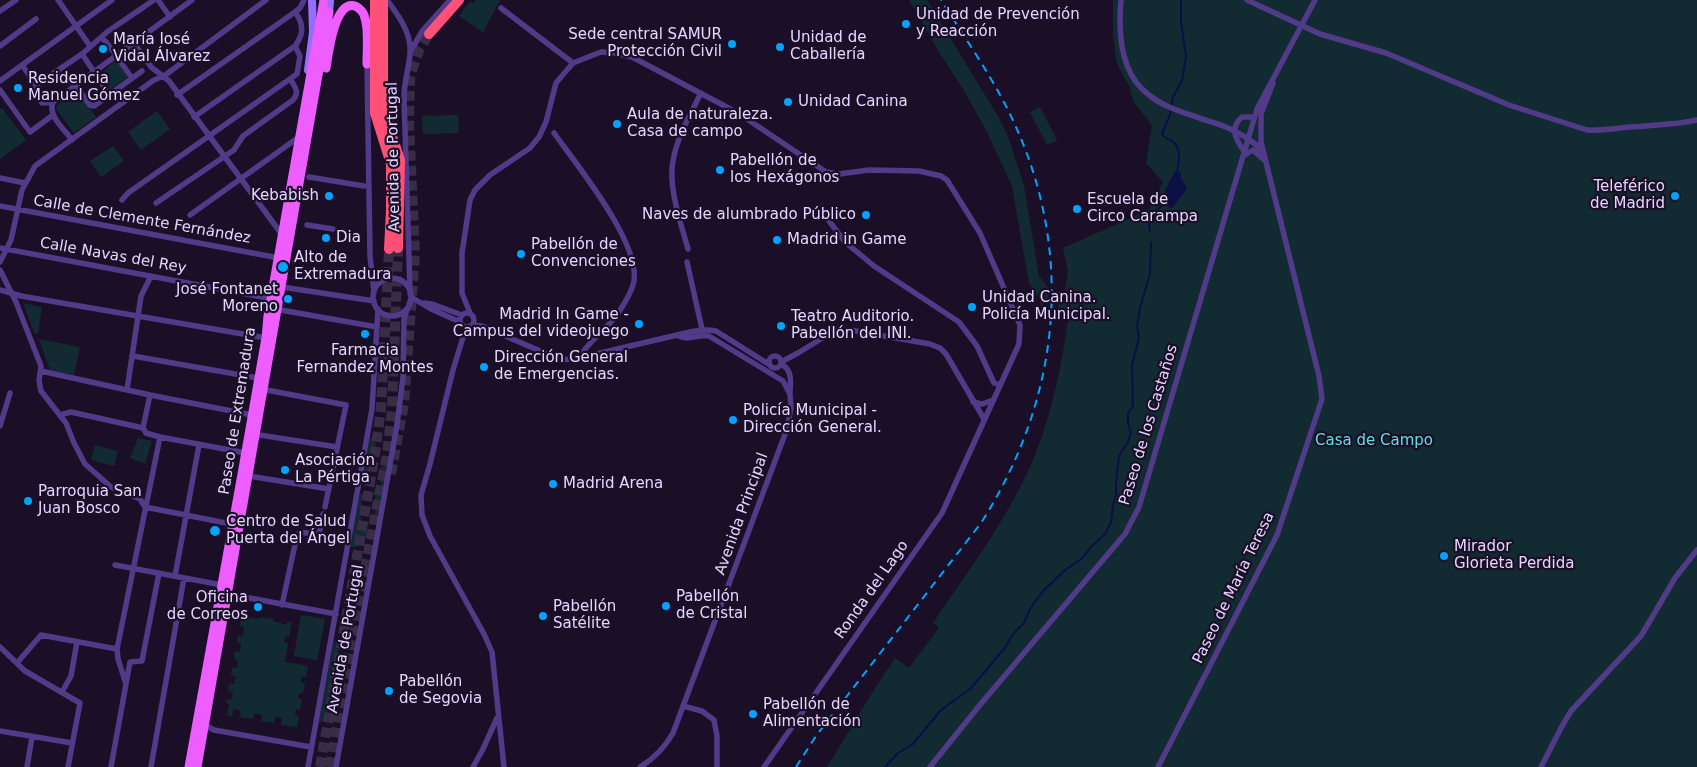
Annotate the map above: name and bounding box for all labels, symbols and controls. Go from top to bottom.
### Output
place label: Unidad de Prevención y Reacción [916,6,1080,41]
marker: Unidad de Prevención y Reacción [900,18,912,30]
place label: Sede central SAMUR Protección Civil [568,26,722,61]
place label: Unidad de Caballería [790,29,866,64]
place label: María José Vidal Álvarez [113,31,210,66]
marker: Sede central SAMUR Protección Civil [726,38,738,50]
marker: Unidad de Caballería [774,41,786,53]
marker: María José Vidal Álvarez [97,43,109,55]
place label: Residencia Manuel Gómez [28,70,140,105]
marker: Residencia Manuel Gómez [12,82,24,94]
street label: Avenida de Portugal [384,82,404,232]
place label: Unidad Canina [798,93,908,111]
marker: Unidad Canina [782,96,794,108]
place label: Aula de naturaleza. Casa de campo [627,106,773,141]
marker: Aula de naturaleza. Casa de campo [611,118,623,130]
place label: Pabellón de los Hexágonos [730,152,839,187]
marker: Pabellón de los Hexágonos [714,164,726,176]
place label: Teleférico de Madrid [1590,178,1665,213]
place label: Kebabish [251,187,319,205]
marker: Kebabish [323,190,335,202]
marker: Teleférico de Madrid [1669,190,1681,202]
place label: Escuela de Circo Carampa [1087,191,1198,226]
street label: Calle de Clemente Fernández [32,192,252,248]
marker: Escuela de Circo Carampa [1071,203,1083,215]
place label: Naves de alumbrado Público [642,206,856,224]
marker: Naves de alumbrado Público [860,209,872,221]
place label: Dia [336,229,361,247]
place label: Madrid in Game [787,231,906,249]
marker: Dia [320,232,332,244]
street label: Calle Navas del Rey [38,234,188,278]
marker: Madrid in Game [771,234,783,246]
place label: Pabellón de Convenciones [531,236,636,271]
marker: Pabellón de Convenciones [515,248,527,260]
place label: Alto de Extremadura [294,249,391,284]
marker: Alto de Extremadura [276,260,290,274]
place label: José Fontanet Moreno [176,281,278,316]
place label: Unidad Canina. Policía Municipal. [982,289,1111,324]
marker: José Fontanet Moreno [282,293,294,305]
marker: Unidad Canina. Policía Municipal. [966,301,978,313]
place label: Madrid In Game - Campus del videojuego [453,306,629,341]
place label: Teatro Auditorio. Pabellón del INI. [791,308,914,343]
marker: Madrid In Game - Campus del videojuego [633,318,645,330]
marker: Teatro Auditorio. Pabellón del INI. [775,320,787,332]
street label: Paseo de Extremadura [216,326,260,496]
marker: Farmacia Fernandez Montes [359,328,371,340]
place label: Farmacia Fernandez Montes [296,342,434,377]
street label: Paseo de los Castaños [1116,342,1182,508]
place label: Dirección General de Emergencias. [494,349,628,384]
marker: Dirección General de Emergencias. [478,361,490,373]
place label: Policía Municipal - Dirección General. [743,402,882,437]
marker: Policía Municipal - Dirección General. [727,414,739,426]
park label: Casa de Campo [1315,432,1433,450]
street label: Avenida Principal [712,451,772,577]
place label: Asociación La Pértiga [295,452,375,487]
marker: Asociación La Pértiga [279,464,291,476]
place label: Madrid Arena [563,475,663,493]
marker: Madrid Arena [547,478,559,490]
place label: Parroquia San Juan Bosco [38,483,142,518]
marker: Parroquia San Juan Bosco [22,495,34,507]
street label: Paseo de María Teresa [1189,509,1279,667]
place label: Centro de Salud Puerta del Ángel [226,513,350,548]
marker: Centro de Salud Puerta del Ángel [208,524,222,538]
street label: Ronda del Lago [831,537,913,643]
place label: Mirador Glorieta Perdida [1454,538,1574,573]
marker: Mirador Glorieta Perdida [1438,550,1450,562]
street label: Avenida de Portugal [324,563,368,715]
place label: Pabellón de Cristal [676,588,747,623]
place label: Oficina de Correos [167,589,248,624]
place label: Pabellón Satélite [553,598,616,633]
marker: Pabellón de Cristal [660,600,672,612]
marker: Oficina de Correos [252,601,264,613]
marker: Pabellón Satélite [537,610,549,622]
place label: Pabellón de Segovia [399,673,482,708]
marker: Pabellón de Segovia [383,685,395,697]
place label: Pabellón de Alimentación [763,696,861,731]
marker: Pabellón de Alimentación [747,708,759,720]

